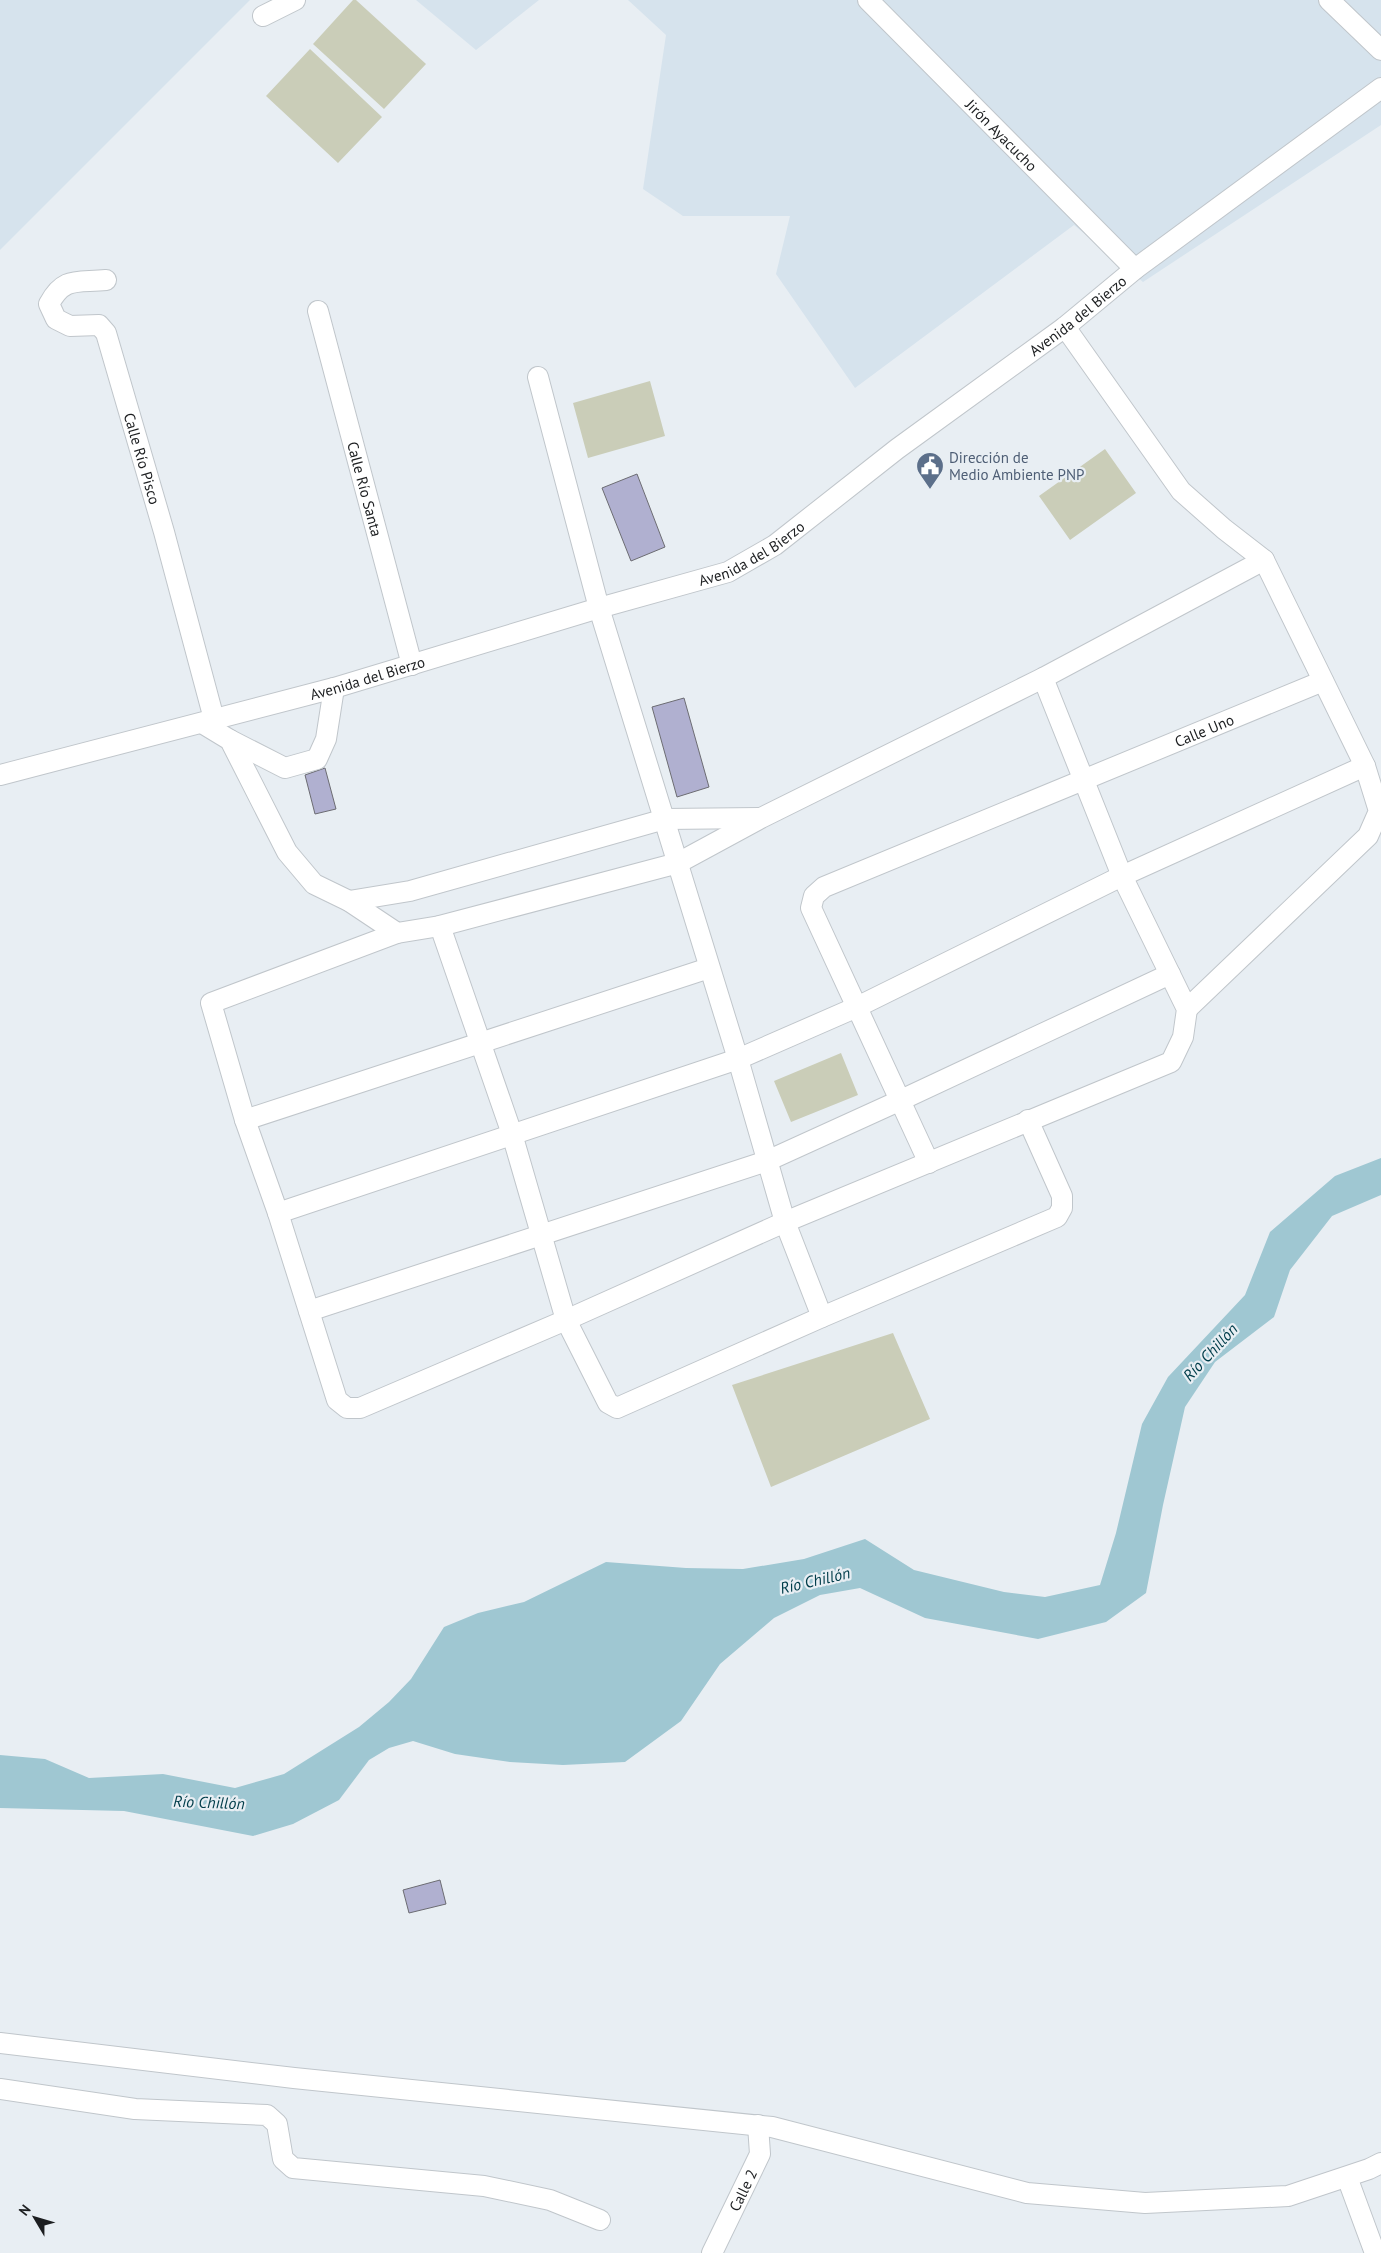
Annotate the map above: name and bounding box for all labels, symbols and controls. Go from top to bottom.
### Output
street label: Jirón Ayacucho [961,94,1042,175]
street label: Avenida del Bierzo [1025,271,1130,360]
street label: Calle Río Pisco [120,411,165,506]
street label: Calle Río Santa [344,439,387,538]
place label: Dirección de Medio Ambiente PNP [949,448,1084,484]
public building icon: Dirección de Medio Ambiente PNP [915,451,945,490]
street label: Avenida del Bierzo [696,516,808,589]
street label: Avenida del Bierzo [308,652,427,703]
street label: Calle Uno [1172,709,1236,751]
water label: Río Chillón [1178,1319,1242,1385]
water label: Río Chillón [778,1562,852,1598]
water label: Río Chillón [173,1791,245,1813]
street label: Calle 2 [724,2166,761,2214]
north arrow [10,2193,60,2243]
text: N [15,2201,35,2219]

